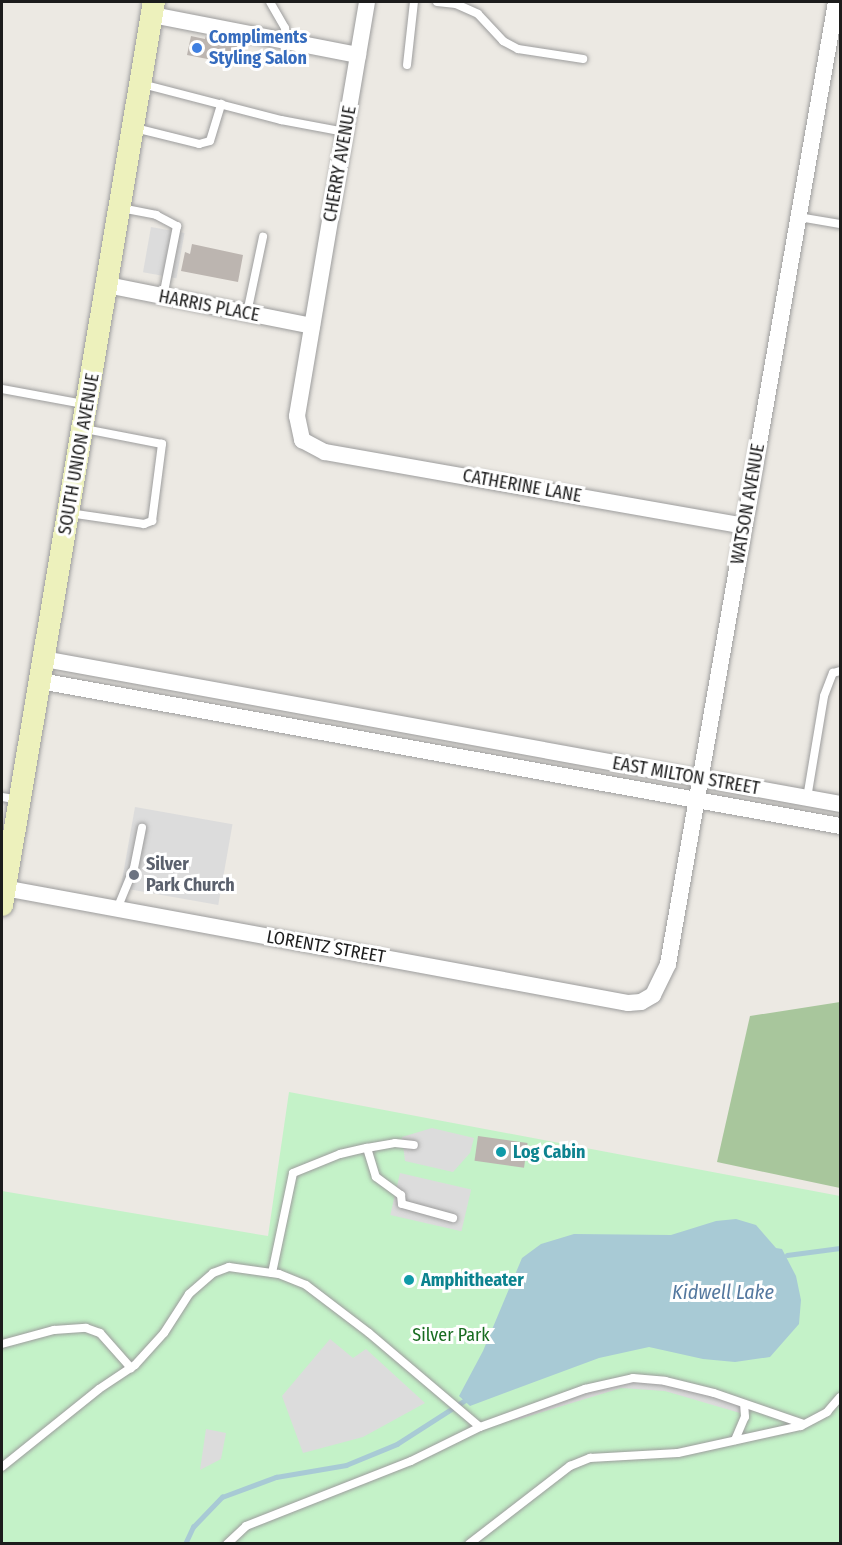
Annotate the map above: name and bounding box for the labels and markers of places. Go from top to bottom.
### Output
place label: Compliments Styling Salon [209,27,307,70]
marker: Compliments Styling Salon [190,41,204,55]
place label: Silver Park Church [146,854,235,896]
marker: Silver Park Church [127,868,141,882]
place label: Log Cabin [513,1141,585,1163]
marker: Log Cabin [494,1145,508,1159]
place label: Amphitheater [421,1269,524,1291]
marker: Amphitheater [402,1273,416,1287]

